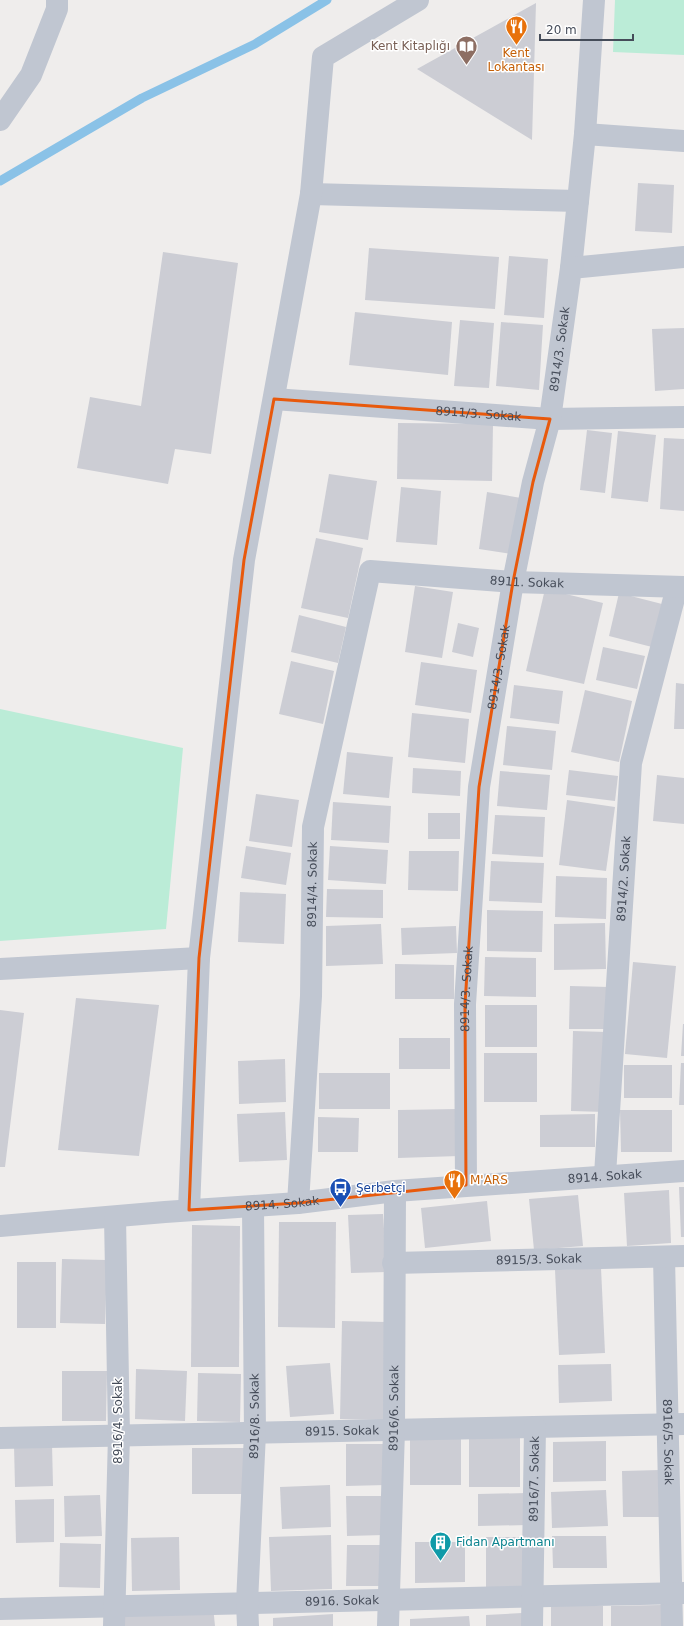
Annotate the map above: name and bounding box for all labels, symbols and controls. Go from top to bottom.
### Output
restaurant icon: Kent Lokantası [503,13,529,46]
scale bar [540,16,633,42]
text: 20 m [546,23,577,37]
library icon: Kent Kitaplığı [453,33,479,66]
place label: Kent Kitaplığı [371,39,450,53]
place label: Kent Lokantası [487,46,545,74]
street label: 8914/3. Sokak [547,306,573,393]
street label: 8911/3. Sokak [435,404,522,424]
street label: 8911. Sokak [489,573,564,590]
street label: 8914/3. Sokak [485,624,513,711]
street label: 8914/2. Sokak [614,835,633,922]
street label: 8914/4. Sokak [305,841,320,927]
street label: 8914/3. Sokak [458,946,476,1032]
restaurant icon: M'ARS [442,1167,468,1200]
street label: 8914. Sokak [567,1167,642,1186]
place label: M'ARS [470,1173,508,1187]
bus stop icon: Şerbetçi [328,1175,354,1208]
place label: Şerbetçi [356,1181,406,1195]
street label: 8914. Sokak [245,1193,320,1214]
street label: 8915/3. Sokak [496,1251,582,1268]
street label: 8916/6. Sokak [386,1365,401,1451]
street label: 8916/8. Sokak [247,1373,262,1459]
street label: 8916/4. Sokak [111,1378,125,1464]
street label: 8916/5. Sokak [660,1399,676,1485]
street label: 8915. Sokak [305,1423,379,1439]
street label: 8916/7. Sokak [527,1436,542,1522]
building icon: Fidan Apartmanı [427,1529,453,1562]
place label: Fidan Apartmanı [456,1535,555,1549]
street label: 8916. Sokak [305,1593,379,1609]

